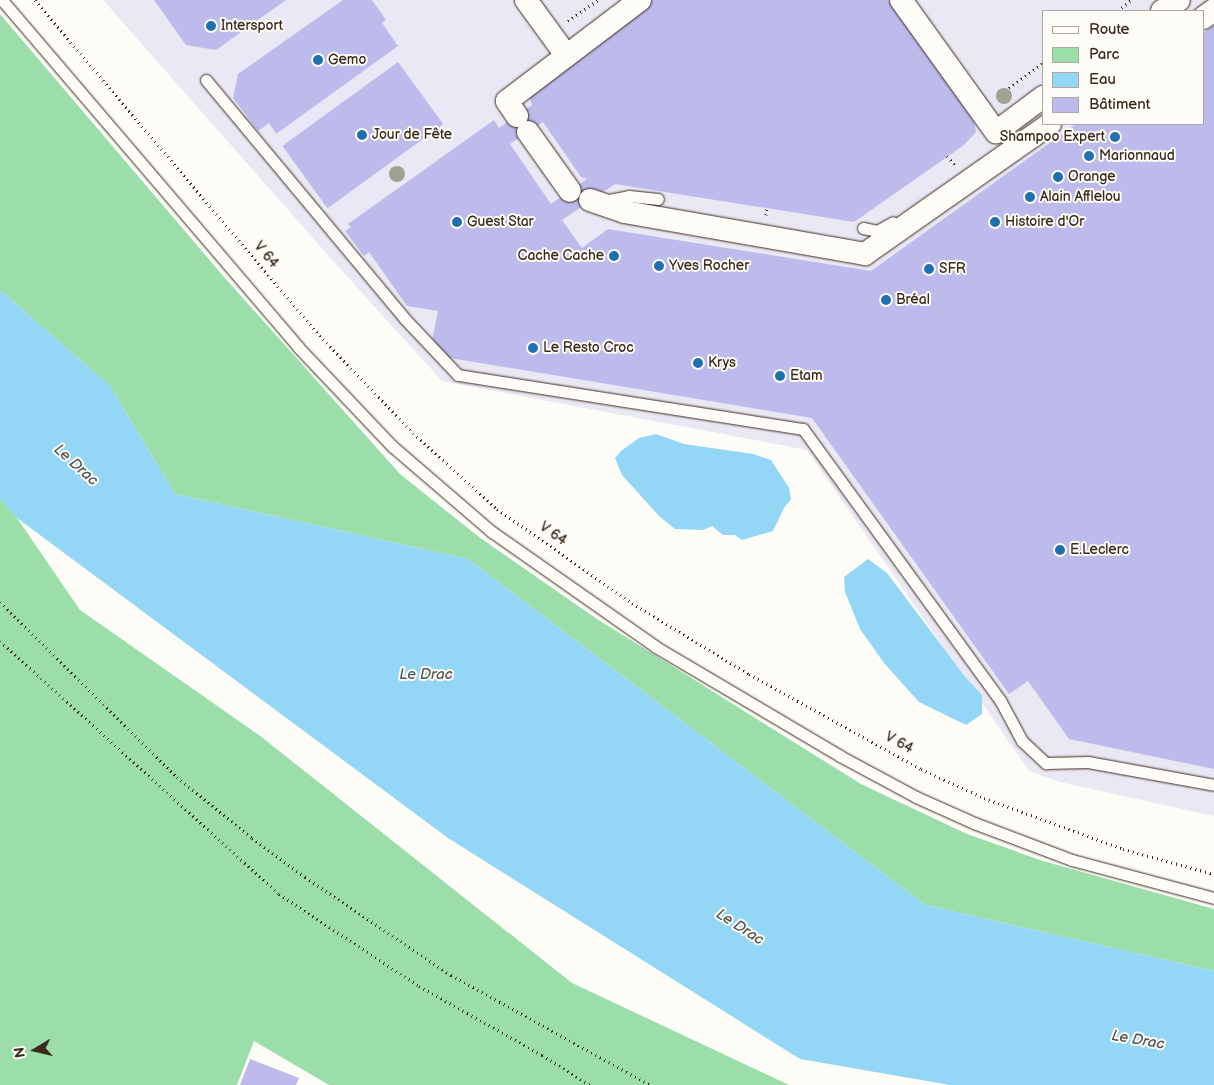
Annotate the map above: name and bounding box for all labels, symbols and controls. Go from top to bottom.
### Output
legend [1042,10,1204,125]
place label: Intersport [221,18,283,34]
marker: Intersport [205,20,217,32]
text: Route [1089,20,1129,39]
text: Parc [1089,45,1119,64]
place label: Gemo [328,52,366,68]
marker: Gemo [312,54,324,66]
text: Eau [1089,70,1116,89]
text: Bâtiment [1089,95,1150,114]
place label: Jour de Fête [372,127,452,143]
marker: Jour de Fête [356,129,368,141]
place label: Shampoo Expert [1000,129,1105,145]
marker: Shampoo Expert [1109,131,1121,143]
place label: Marionnaud [1099,148,1175,164]
marker: Marionnaud [1083,150,1095,162]
place label: Orange [1068,169,1116,185]
marker: Orange [1052,171,1064,183]
place label: Alain Afflelou [1040,189,1121,205]
marker: Alain Afflelou [1024,191,1036,203]
place label: Guest Star [467,214,534,230]
place label: Histoire d'Or [1005,214,1084,230]
marker: Guest Star [451,216,463,228]
marker: Histoire d'Or [989,216,1001,228]
street label: V 64 [250,238,282,272]
place label: Cache Cache [517,248,604,264]
marker: Cache Cache [608,250,620,262]
place label: Yves Rocher [669,258,749,274]
marker: Yves Rocher [653,260,665,272]
place label: SFR [939,261,966,277]
marker: SFR [923,263,935,275]
place label: Bréal [896,292,930,308]
marker: Bréal [880,294,892,306]
place label: Le Resto Croc [543,340,634,356]
marker: Le Resto Croc [527,342,539,354]
place label: Krys [708,355,736,371]
marker: Krys [692,357,704,369]
place label: Etam [790,368,823,384]
marker: Etam [774,370,786,382]
water label: Le Drac [50,440,102,490]
street label: V 64 [536,519,570,549]
place label: E.Leclerc [1070,542,1129,558]
marker: E.Leclerc [1054,544,1066,556]
water label: Le Drac [399,666,453,684]
street label: V 64 [882,728,916,758]
water label: Le Drac [713,905,767,949]
north arrow [10,1025,60,1075]
water label: Le Drac [1110,1027,1166,1053]
text: N [10,1046,29,1059]

